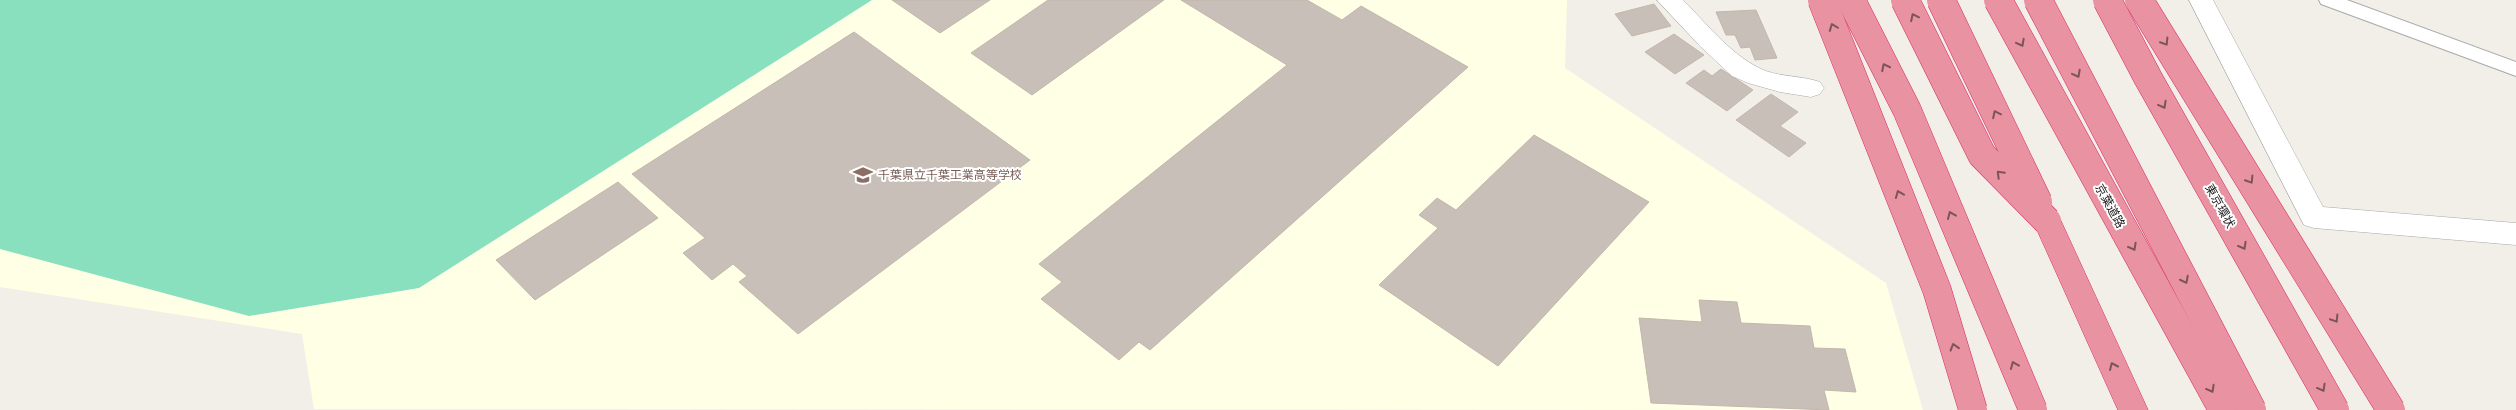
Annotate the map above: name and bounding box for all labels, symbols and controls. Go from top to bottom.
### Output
one-way arrow [1910,14,1920,23]
one-way arrow [1829,23,1839,31]
one-way arrow [2158,36,2168,45]
one-way arrow [2015,38,2025,47]
one-way arrow [1881,63,1891,72]
one-way arrow [2071,69,2081,78]
one-way arrow [2157,99,2167,108]
one-way arrow [1991,110,2002,119]
school or university icon: 千葉県立千葉工業高等学校 [852,164,874,186]
place label: 千葉県立千葉工業高等学校 [878,167,1022,182]
one-way arrow [1997,171,2006,180]
one-way arrow [2243,175,2253,184]
street label: 京葉道路 [2092,181,2129,230]
street label: 東京環状 [2202,181,2239,230]
one-way arrow [1895,190,1905,199]
one-way arrow [1947,211,1958,220]
one-way arrow [2236,241,2246,250]
one-way arrow [2126,242,2136,251]
one-way arrow [2179,275,2189,284]
one-way arrow [2328,313,2338,322]
one-way arrow [1950,343,1960,351]
one-way arrow [2010,361,2021,370]
one-way arrow [2108,362,2119,371]
one-way arrow [2316,383,2326,392]
one-way arrow [2205,384,2215,393]

